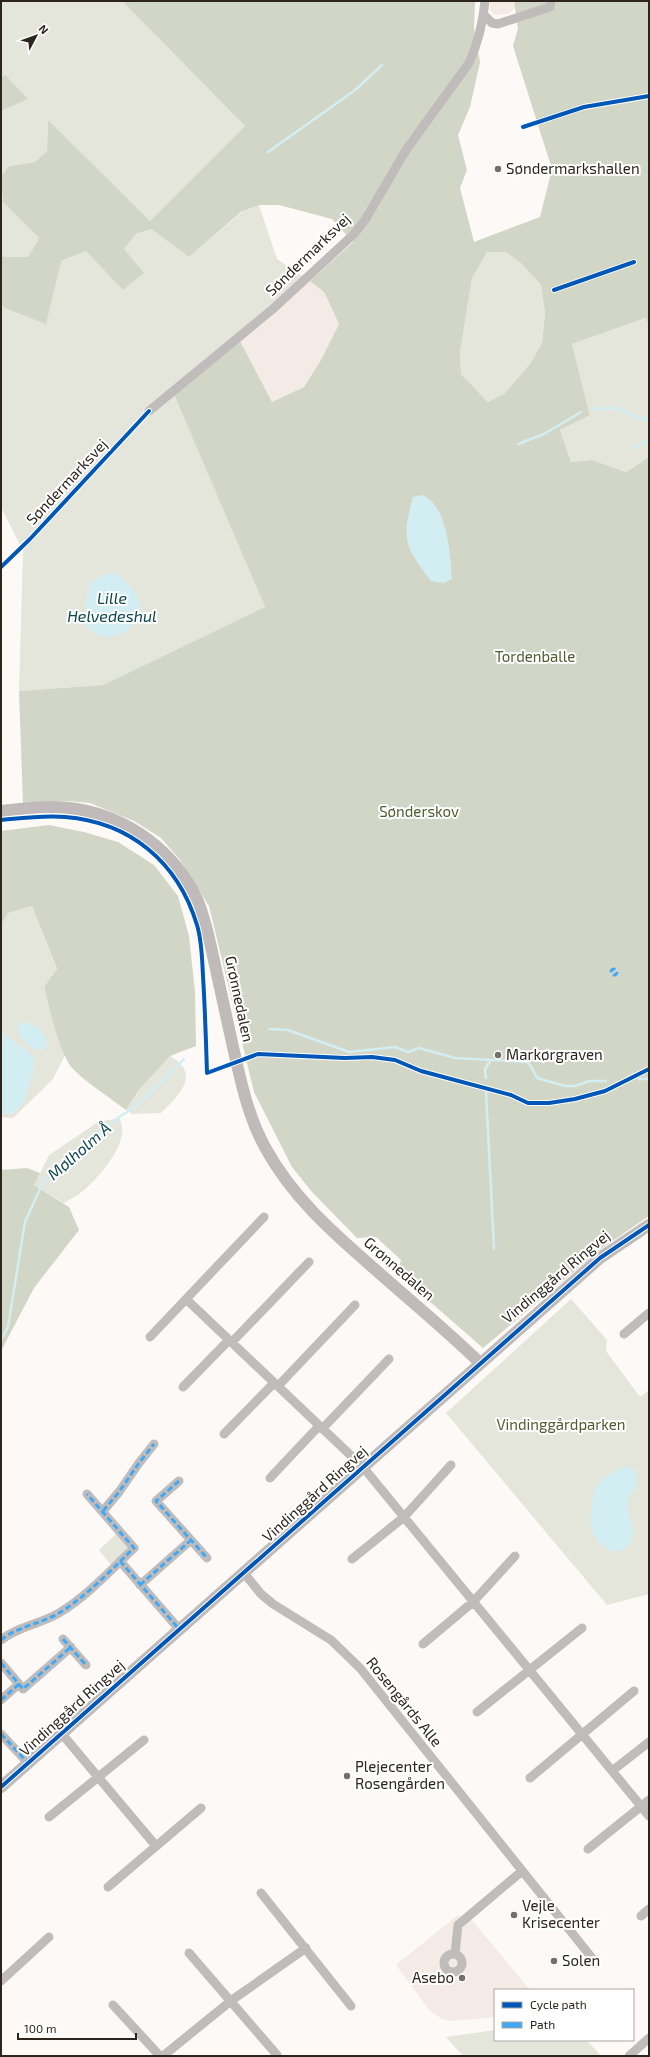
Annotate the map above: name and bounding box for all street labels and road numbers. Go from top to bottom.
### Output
street label: Søndermarksvej [261,209,354,300]
street label: Søndermarksvej [22,435,111,529]
street label: Grønnedalen [222,954,258,1043]
street label: Vindinggård Ringvej [498,1226,614,1327]
street label: Grønnedalen [361,1233,439,1304]
street label: Vindinggård Ringvej [258,1441,371,1546]
street label: Rosengårds Alle [363,1653,446,1750]
street label: Vindinggård Ringvej [15,1655,128,1760]

